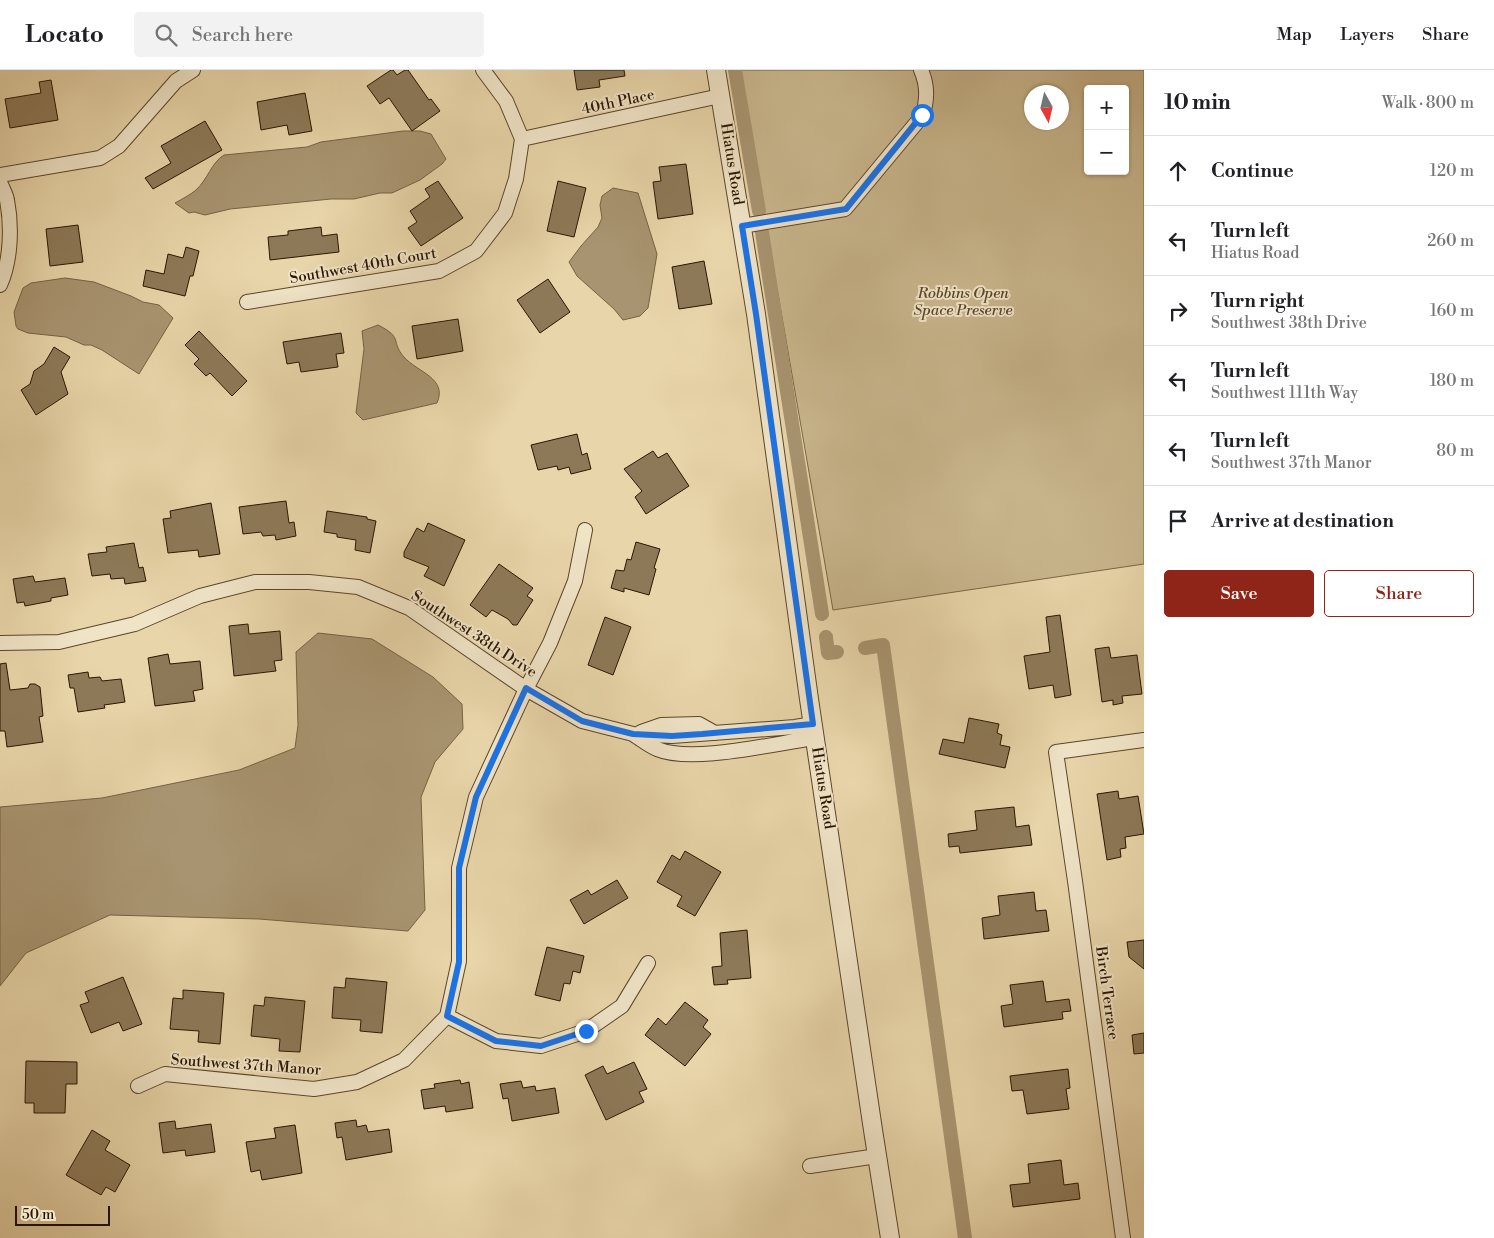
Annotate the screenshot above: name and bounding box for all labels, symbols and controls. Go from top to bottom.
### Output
search box [134,12,484,57]
text: Locato [25,20,104,50]
icon: search [152,21,180,49]
text: Search here [192,23,293,47]
text: Map [1277,23,1312,46]
text: Layers [1340,23,1394,46]
text: Share [1422,23,1469,46]
street label: 40th Place [580,85,656,119]
north arrow [1024,85,1069,130]
map controls [1084,85,1129,175]
button: + [1084,85,1129,130]
text: 10 min [1164,90,1231,116]
text: Walk · 800 m [1382,93,1474,113]
route start [911,104,934,127]
street label: Hiatus Road [716,122,748,207]
button: − [1084,130,1129,175]
icon: ahead [1164,157,1192,185]
text: Continue [1211,159,1294,183]
text: 120 m [1430,161,1474,181]
text: Turn left [1211,219,1290,243]
icon: left [1164,227,1192,255]
text: 260 m [1427,231,1474,251]
text: Hiatus Road [1211,243,1299,263]
street label: Southwest 40th Court [288,244,439,288]
park label: Robbins Open Space Preserve [914,284,1012,320]
text: Turn right [1211,289,1304,313]
icon: right [1164,297,1192,325]
text: 160 m [1430,301,1474,321]
text: Southwest 38th Drive [1211,313,1367,333]
text: Turn left [1211,359,1290,383]
icon: left [1164,367,1192,395]
text: 180 m [1430,371,1474,391]
text: Southwest 111th Way [1211,383,1358,403]
text: Turn left [1211,429,1290,453]
icon: left [1164,437,1192,465]
text: 80 m [1436,441,1474,461]
text: Southwest 37th Manor [1211,453,1372,473]
icon: arrive [1164,507,1192,535]
text: Arrive at destination [1211,509,1394,533]
button: Save [1164,570,1314,617]
button: Share [1324,570,1474,617]
street label: Southwest 38th Drive [408,586,540,682]
street label: Hiatus Road [807,746,839,831]
street label: Birch Terrace [1091,944,1123,1041]
route end [575,1020,598,1043]
street label: Southwest 37th Manor [170,1050,322,1080]
scale bar [15,1203,110,1226]
text: 50 m [22,1206,54,1224]

